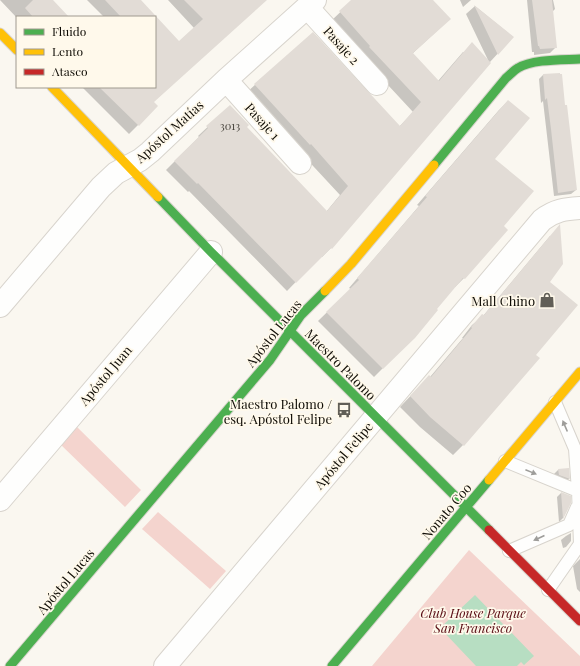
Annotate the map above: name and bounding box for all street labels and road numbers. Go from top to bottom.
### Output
street label: Pasaje 2 [320,22,364,68]
street label: Apóstol Matías [131,96,207,167]
street label: Pasaje 1 [242,99,284,143]
street label: Apóstol Lucas [241,296,305,371]
street label: Maestro Palomo [302,325,380,403]
street label: Apóstol Juan [74,341,135,409]
street label: Apóstol Felipe [309,418,376,493]
street label: Nonato Coo [417,479,475,543]
street label: Apóstol Lucas [32,544,98,618]

